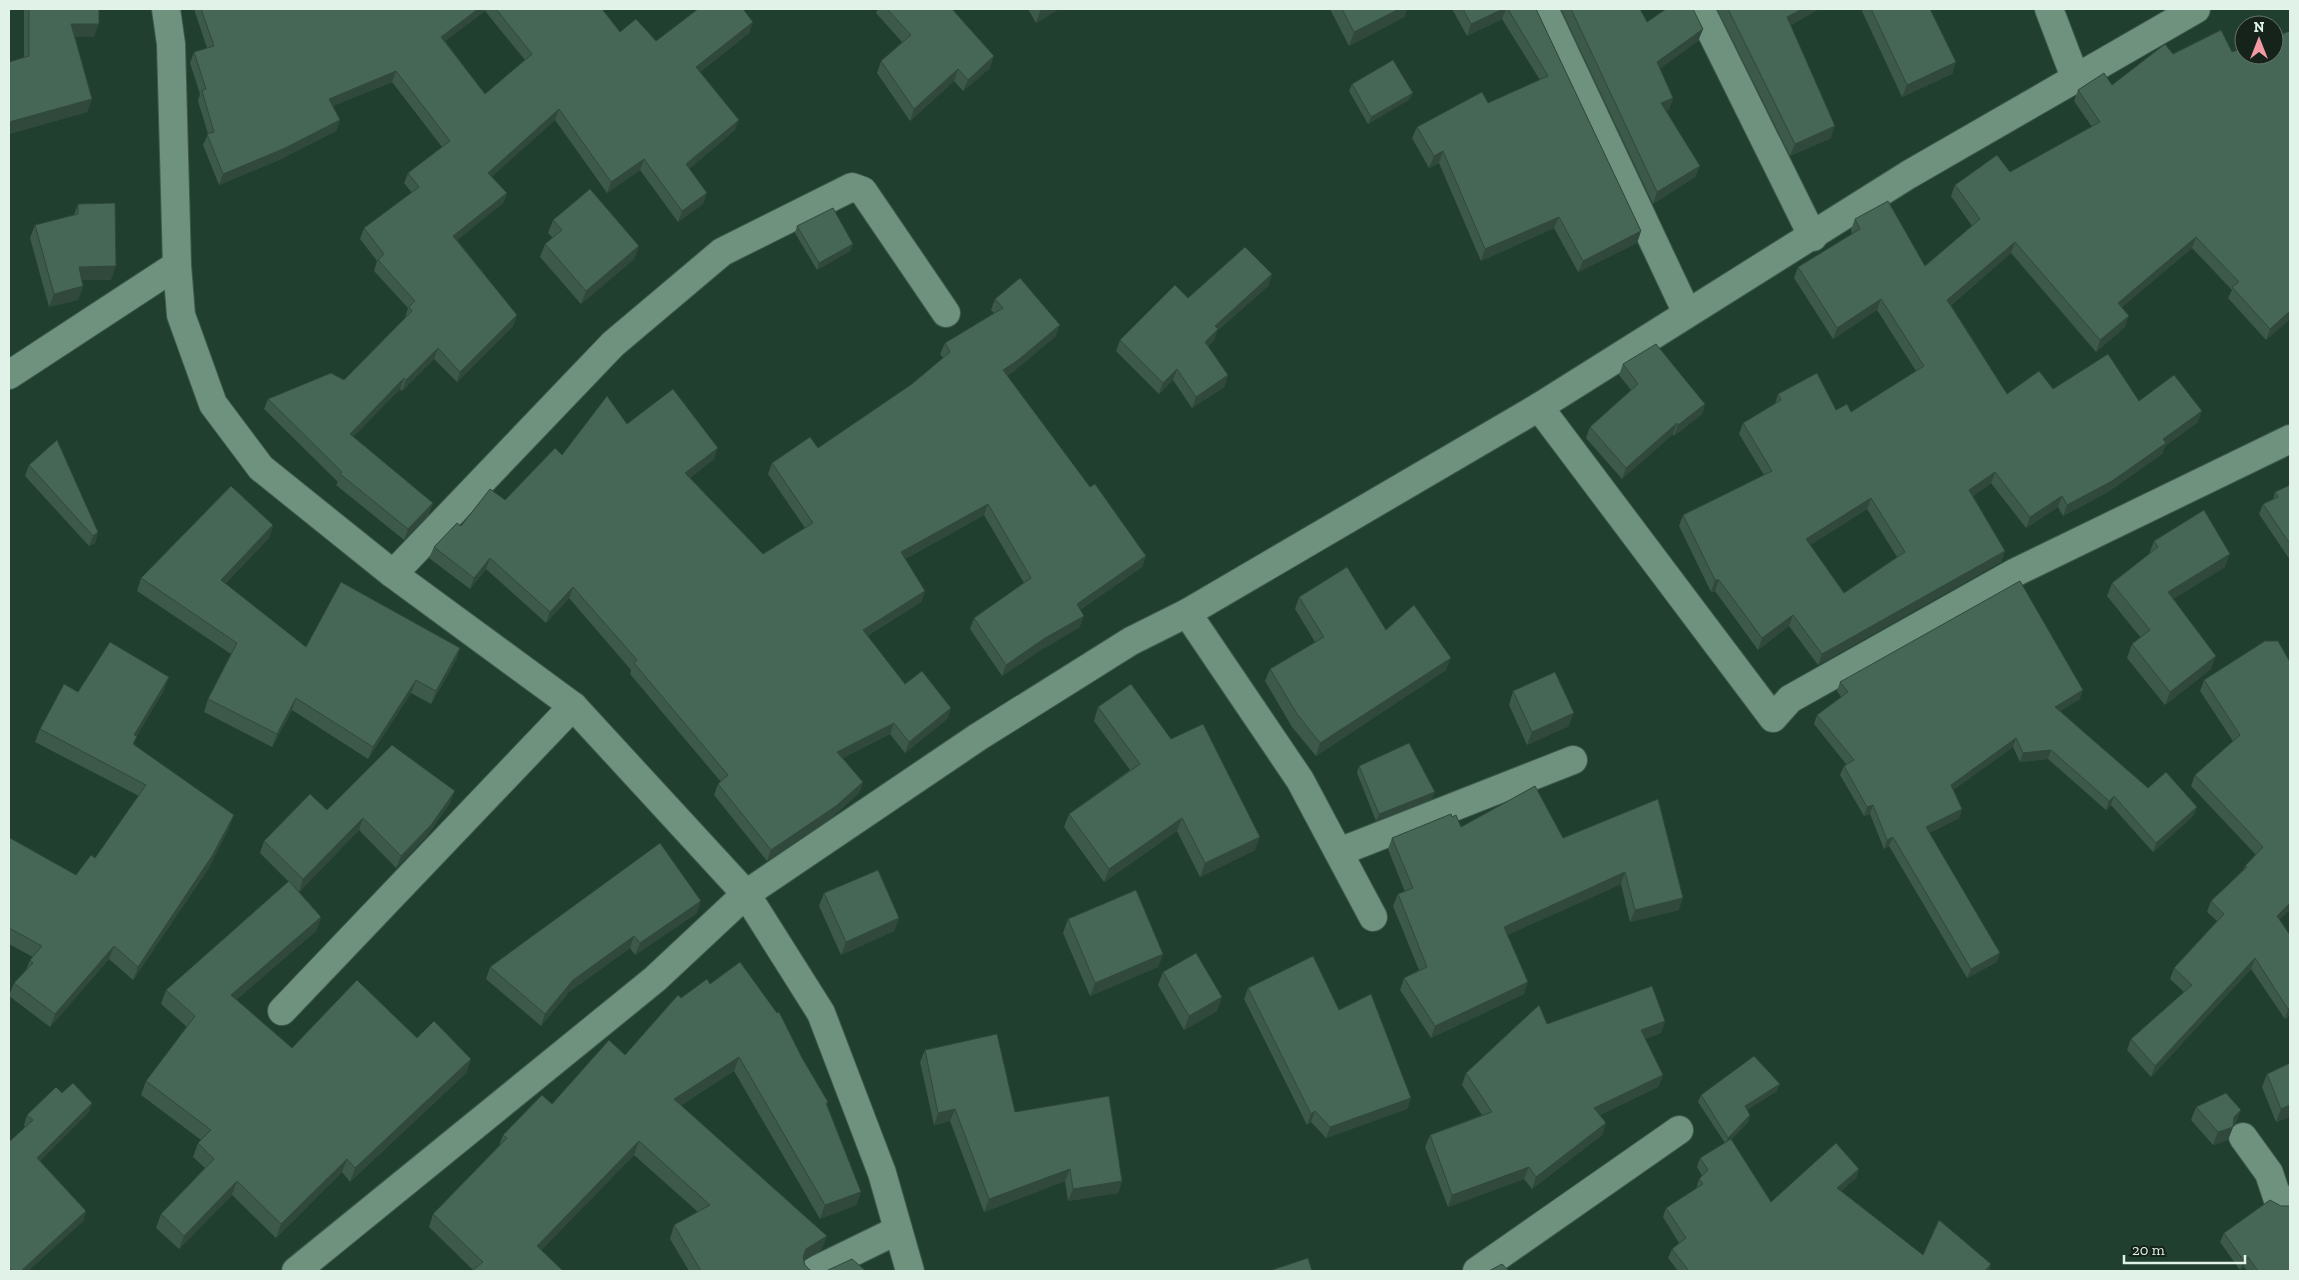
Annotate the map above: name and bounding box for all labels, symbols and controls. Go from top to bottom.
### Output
north arrow [2234,15,2284,65]
text: N [2254,19,2265,36]
scale bar [2124,1232,2245,1264]
text: 20 m [2132,1241,2165,1259]

